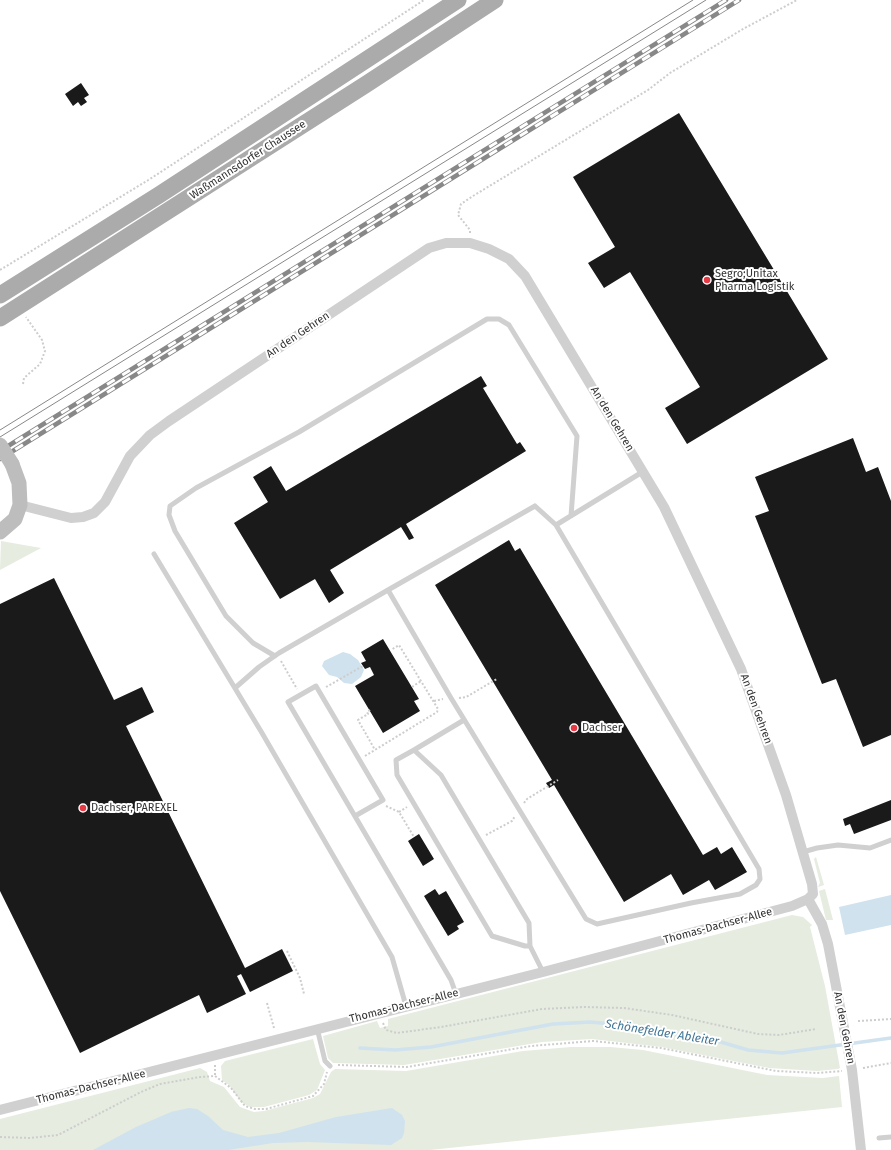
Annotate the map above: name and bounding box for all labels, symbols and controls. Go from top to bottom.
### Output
street label: Waßmannsdorfer Chaussee [187,118,309,202]
place label: Segro;Unitax Pharma Logistik [715,267,794,293]
marker: Segro;Unitax Pharma Logistik [702,275,712,285]
street label: An den Gehren [264,309,332,361]
street label: An den Gehren [587,384,637,454]
street label: An den Gehren [737,672,775,746]
place label: Dachser [582,721,622,735]
marker: Dachser [569,723,579,733]
place label: Dachser, PAREXEL [91,801,178,815]
marker: Dachser, PAREXEL [78,803,88,813]
street label: Thomas-Dachser-Allee [662,905,774,947]
street label: Thomas-Dachser-Allee [348,986,460,1026]
street label: An den Gehren [831,991,857,1065]
water label: Schönefelder Ableiter [604,1017,720,1049]
street label: Thomas-Dachser-Allee [35,1067,147,1107]

